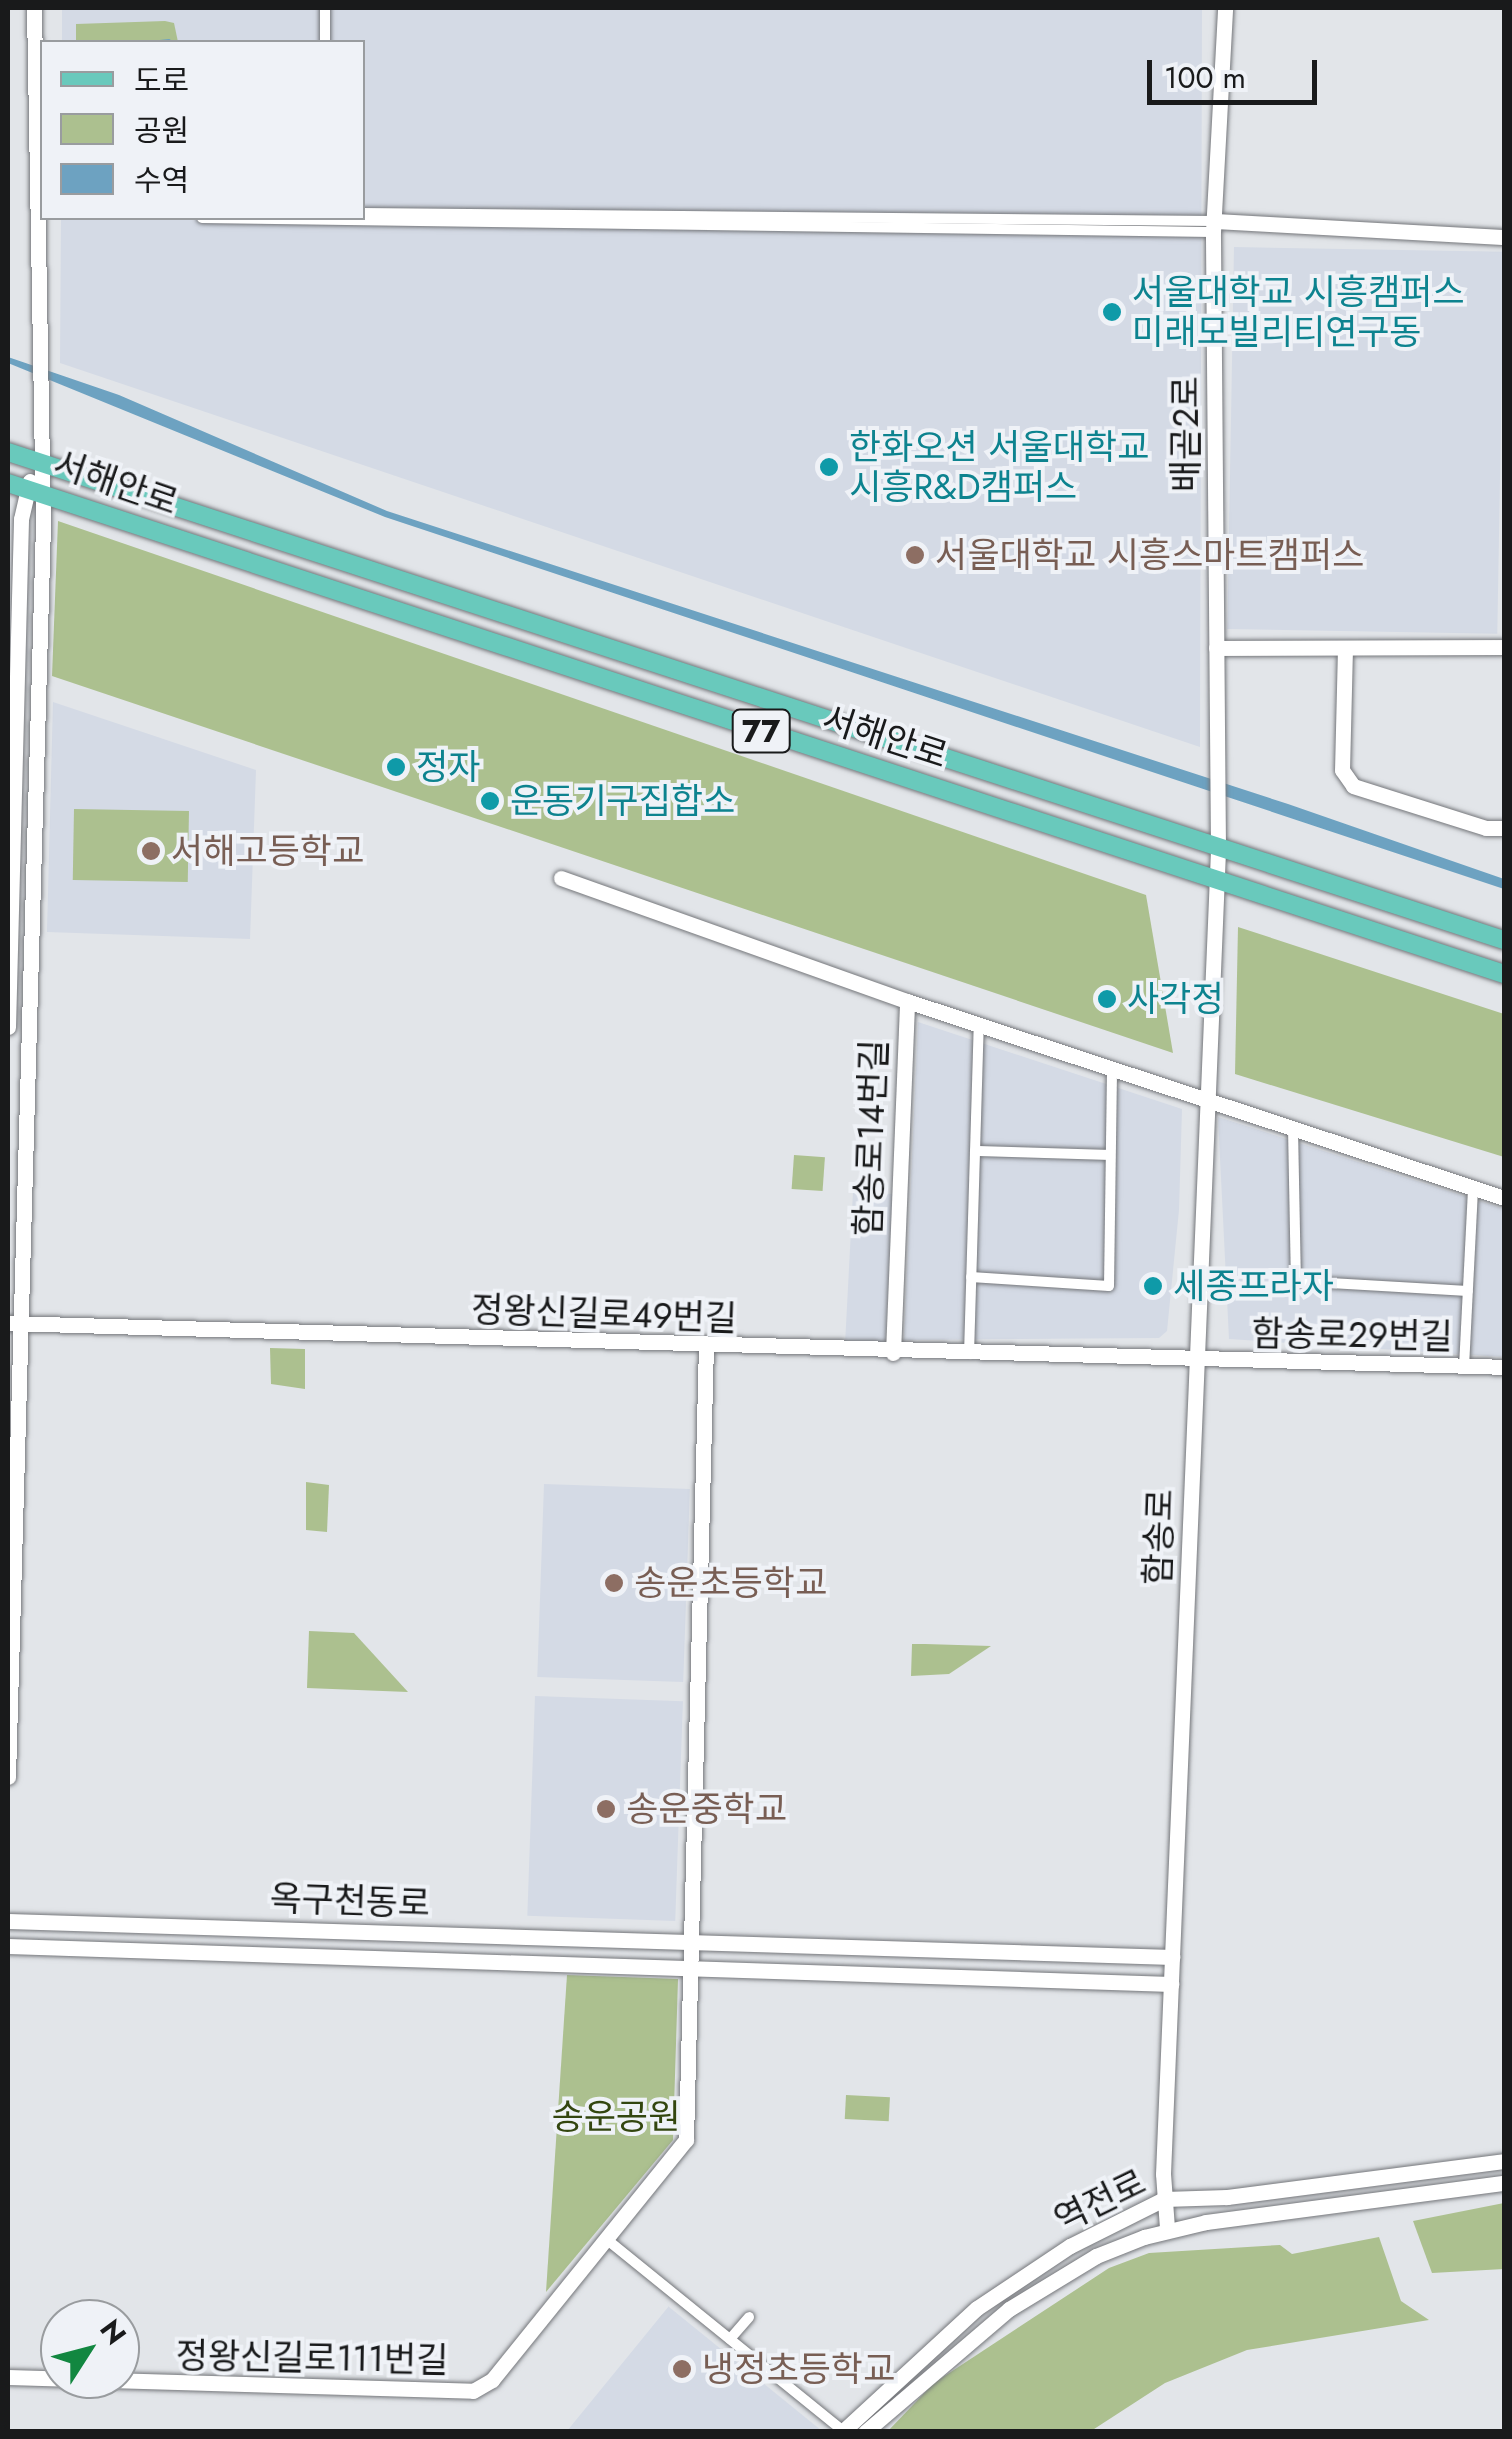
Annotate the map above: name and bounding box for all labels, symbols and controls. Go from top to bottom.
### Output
legend [40,40,365,220]
scale bar [1152,40,1322,102]
text: 100 m [1164,56,1246,99]
text: 도로 [134,59,189,102]
text: 공원 [134,109,189,152]
text: 수역 [134,159,189,202]
place label: 서울대학교 시흥캠퍼스 미래모빌리티연구동 [1132,271,1464,353]
marker: 서울대학교 시흥캠퍼스 미래모빌리티연구동 [1101,301,1123,323]
street label: 배곧2로 [1165,376,1207,492]
place label: 한화오션 서울대학교 시흥R&D캠퍼스 [849,426,1149,508]
street label: 서해안로 [48,442,184,524]
marker: 한화오션 서울대학교 시흥R&D캠퍼스 [818,456,840,478]
place label: 서울대학교 시흥스마트캠퍼스 [935,534,1364,576]
marker: 서울대학교 시흥스마트캠퍼스 [904,544,926,566]
street label: 서해안로 [817,697,953,777]
road number: 77 [731,704,791,758]
place label: 정자 [416,746,480,788]
marker: 정자 [385,756,407,778]
place label: 운동기구집합소 [510,780,735,822]
marker: 운동기구집합소 [479,790,501,812]
place label: 서해고등학교 [171,830,364,872]
marker: 서해고등학교 [140,840,162,862]
place label: 사각정 [1127,978,1224,1020]
marker: 사각정 [1096,988,1118,1010]
street label: 함송로14번길 [847,1039,895,1237]
place label: 세종프라자 [1173,1265,1334,1307]
marker: 세종프라자 [1142,1275,1164,1297]
street label: 정왕신길로49번길 [470,1288,738,1340]
street label: 함송로29번길 [1251,1312,1453,1358]
street label: 함송로 [1136,1488,1182,1586]
place label: 송운초등학교 [634,1562,827,1604]
marker: 송운초등학교 [603,1572,625,1594]
place label: 송운중학교 [626,1788,787,1830]
marker: 송운중학교 [595,1798,617,1820]
street label: 옥구천동로 [269,1877,431,1925]
park label: 송운공원 [552,2096,680,2138]
street label: 역전로 [1047,2161,1153,2241]
north arrow [40,2299,140,2399]
text: N [90,2311,136,2353]
street label: 정왕신길로111번길 [175,2335,449,2381]
place label: 냉정초등학교 [702,2348,895,2390]
marker: 냉정초등학교 [671,2358,693,2380]

